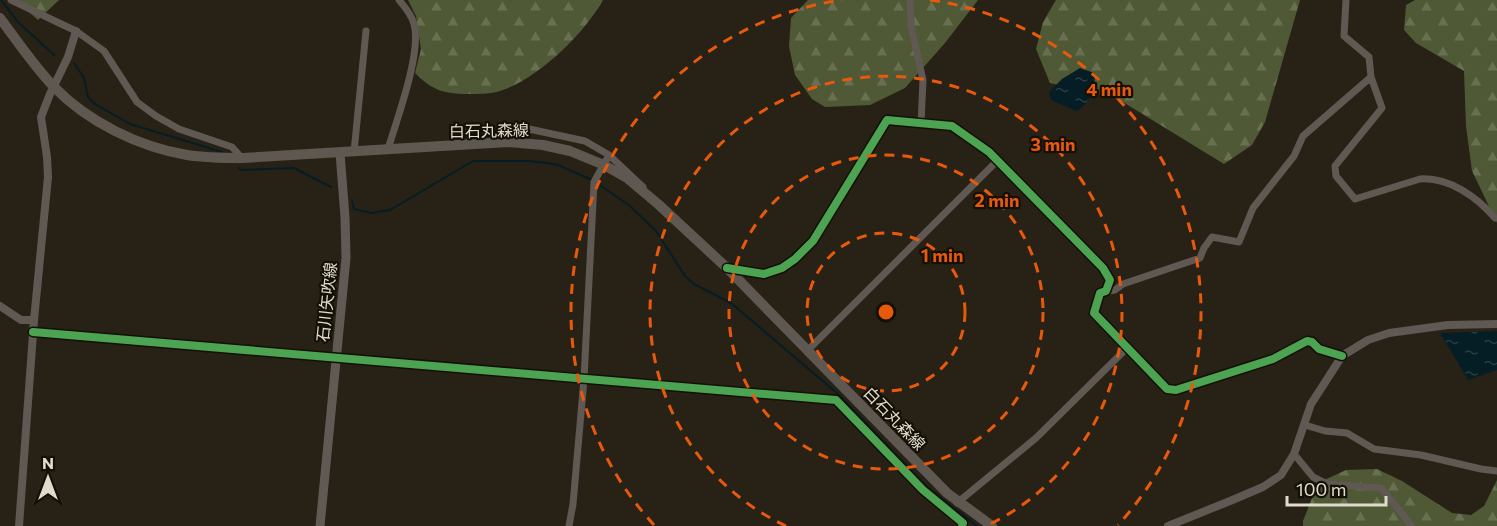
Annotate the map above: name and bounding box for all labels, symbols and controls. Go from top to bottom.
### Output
text: 4 min [1086,78,1132,100]
street label: 白石丸森線 [449,120,529,140]
text: 3 min [1030,133,1076,155]
text: 2 min [975,189,1019,211]
text: 1 min [921,244,963,266]
street label: 石川矢吹線 [312,261,340,343]
centre of rings [876,302,896,322]
street label: 白石丸森線 [860,383,930,453]
north arrow [18,448,78,508]
text: N [42,453,54,472]
scale bar [1287,469,1386,507]
text: 100 m [1296,478,1346,500]

